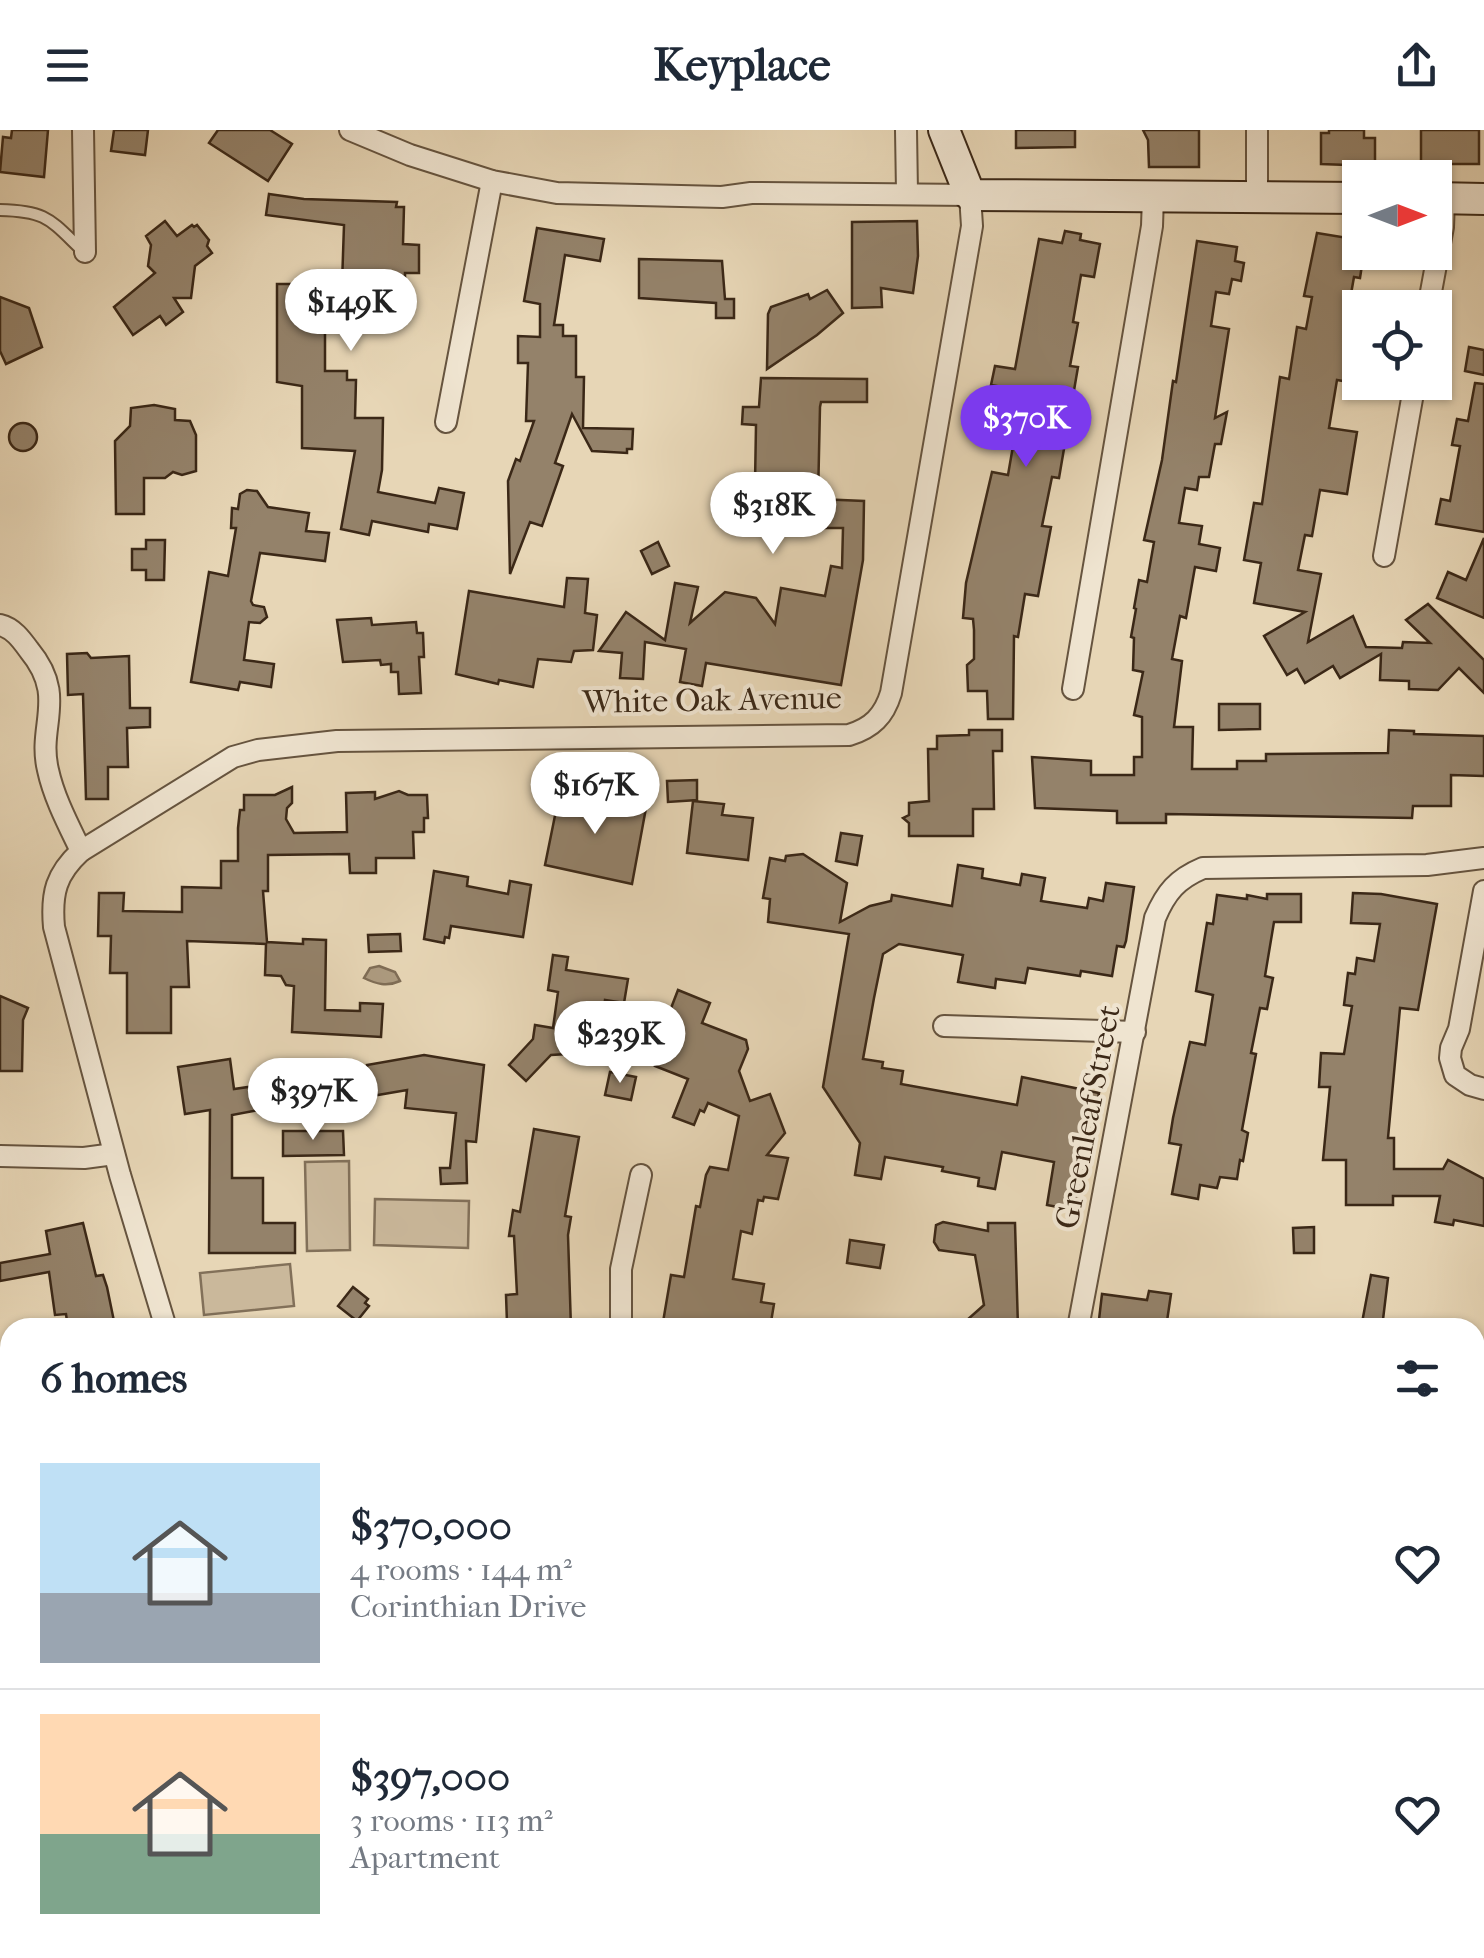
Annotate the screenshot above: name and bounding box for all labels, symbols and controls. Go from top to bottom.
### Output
icon: menu [40,38,95,93]
icon: share [1389,38,1444,93]
text: Keyplace [654,39,830,92]
north arrow [1342,160,1452,270]
map controls [1342,160,1452,400]
pin: $149K [281,269,421,354]
text: $149K [307,283,395,320]
button: locate [1342,290,1452,400]
pin: $370K [956,385,1096,470]
text: $370K [983,399,1069,436]
pin: $318K [703,472,843,557]
text: $318K [732,486,814,523]
street label: White Oak Avenue [581,679,842,721]
pin: $167K [525,752,665,837]
text: $167K [553,766,637,803]
pin: $239K [550,1001,690,1086]
street label: Greenleaf Street [1048,1001,1128,1232]
text: $239K [576,1015,664,1052]
pin: $397K [243,1058,383,1143]
text: $397K [270,1072,356,1109]
icon: filters [1390,1351,1445,1406]
text: 6 homes [40,1354,187,1403]
text: $370,000 [350,1502,512,1551]
icon: home [120,1503,240,1623]
icon: heart [1390,1536,1445,1591]
text: 4 rooms · 144 m² [350,1551,572,1588]
text: Corinthian Drive [350,1588,586,1625]
text: $397,000 [350,1753,510,1802]
icon: home [120,1754,240,1874]
icon: heart [1390,1787,1445,1842]
text: 3 rooms · 113 m² [350,1802,553,1839]
text: Apartment [350,1839,500,1876]

